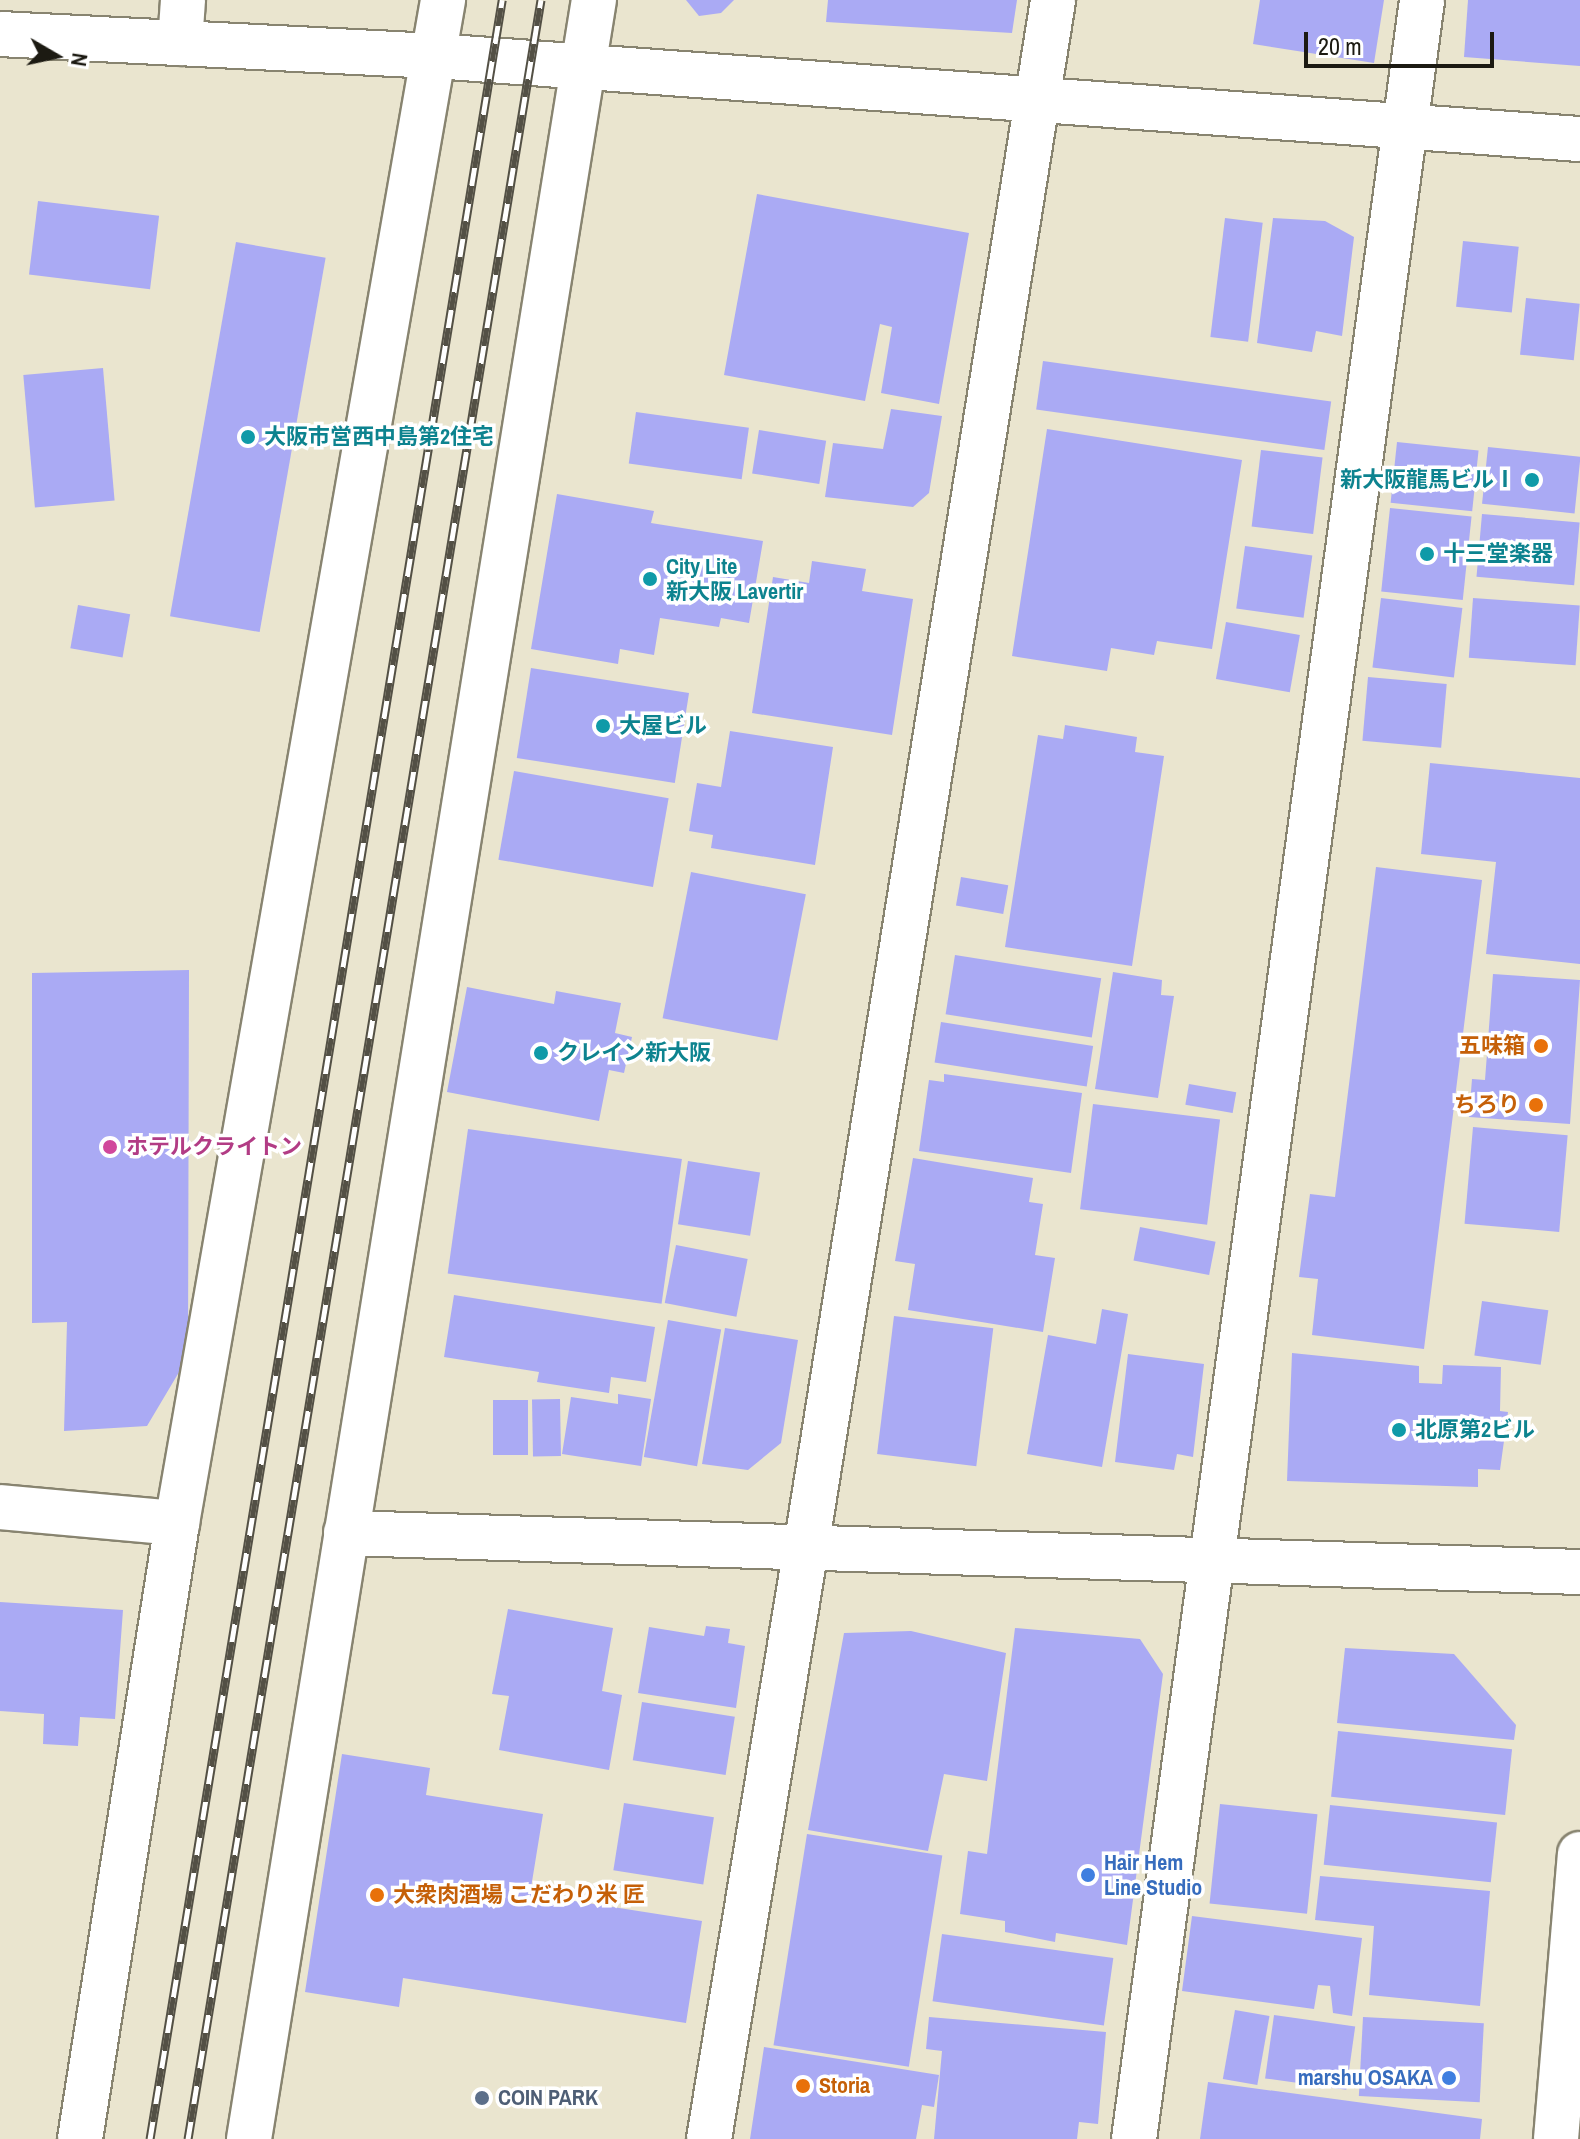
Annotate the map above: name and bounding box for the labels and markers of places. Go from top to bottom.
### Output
place label: 大阪市営西中島第2住宅 [264,424,494,450]
marker: 大阪市営西中島第2住宅 [239,428,257,446]
place label: 新大阪龍馬ビルⅠ [1340,467,1516,493]
marker: 新大阪龍馬ビルⅠ [1523,471,1541,489]
place label: 十三堂楽器 [1443,541,1553,567]
marker: 十三堂楽器 [1418,545,1436,563]
place label: City Lite 新大阪 Lavertir [666,553,803,604]
marker: City Lite 新大阪 Lavertir [641,570,659,588]
place label: 大屋ビル [619,713,707,739]
marker: 大屋ビル [594,717,612,735]
place label: 五味箱 [1459,1033,1525,1059]
marker: 五味箱 [1532,1037,1550,1055]
place label: クレイン新大阪 [557,1040,711,1066]
marker: クレイン新大阪 [532,1044,550,1062]
place label: ちろり [1454,1092,1520,1118]
marker: ちろり [1527,1096,1545,1114]
place label: ホテルクライトン [126,1134,302,1160]
marker: ホテルクライトン [101,1138,119,1156]
place label: 北原第2ビル [1415,1417,1535,1443]
marker: 北原第2ビル [1390,1421,1408,1439]
place label: Hair Hem Line Studio [1104,1849,1202,1900]
marker: Hair Hem Line Studio [1079,1866,1097,1884]
place label: 大衆肉酒場 こだわり米 匠 [393,1882,645,1908]
marker: 大衆肉酒場 こだわり米 匠 [368,1886,386,1904]
place label: marshu OSAKA [1298,2065,1433,2091]
marker: marshu OSAKA [1440,2069,1458,2087]
place label: Storia [819,2073,870,2099]
marker: Storia [794,2077,812,2095]
place label: COIN PARK [498,2085,598,2111]
marker: COIN PARK [473,2089,491,2107]

